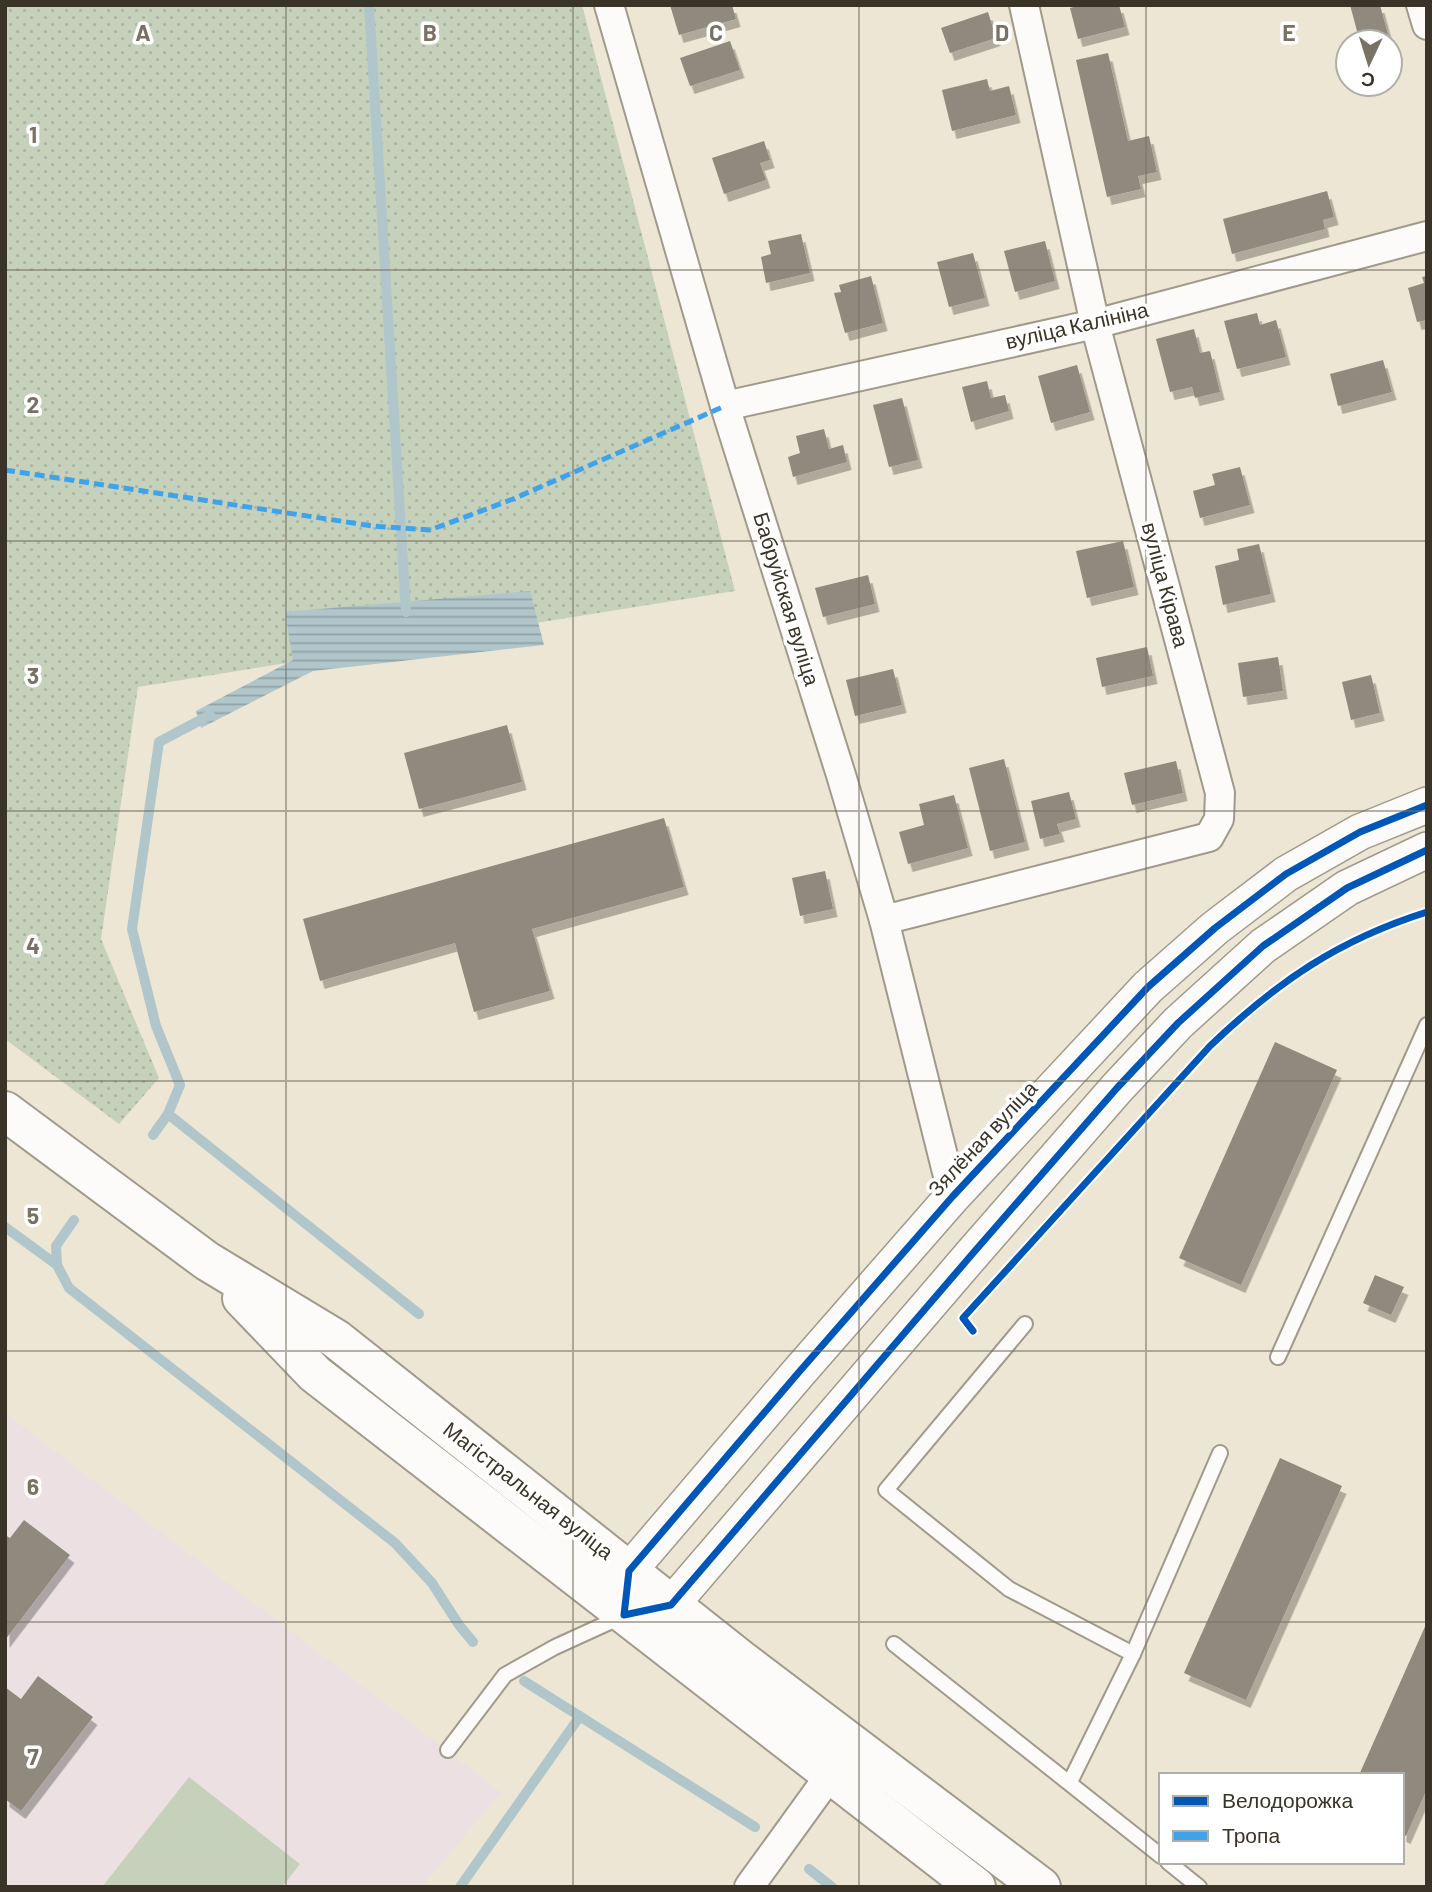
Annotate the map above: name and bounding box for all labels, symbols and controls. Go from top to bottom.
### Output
text: A [135,18,151,46]
text: B [423,18,437,46]
text: C [709,18,723,46]
text: D [995,18,1009,46]
text: E [1282,18,1296,46]
north arrow [1334,28,1404,98]
text: С [1360,68,1375,92]
text: 1 [29,120,37,148]
street label: вуліца Калініна [1003,296,1151,353]
text: 2 [27,390,39,418]
street label: Бабруйская вуліца [749,509,826,689]
street label: вуліца Кірава [1138,519,1195,650]
text: 3 [27,661,39,689]
text: 4 [26,931,40,959]
street label: Зялёная вуліца [922,1075,1042,1201]
text: 5 [27,1201,39,1229]
street label: Магістральная вуліца [439,1416,619,1564]
text: 6 [27,1472,39,1500]
text: 7 [27,1742,39,1770]
legend [1159,1773,1404,1864]
text: Велодорожка [1222,1787,1353,1812]
text: Тропа [1222,1822,1280,1847]

